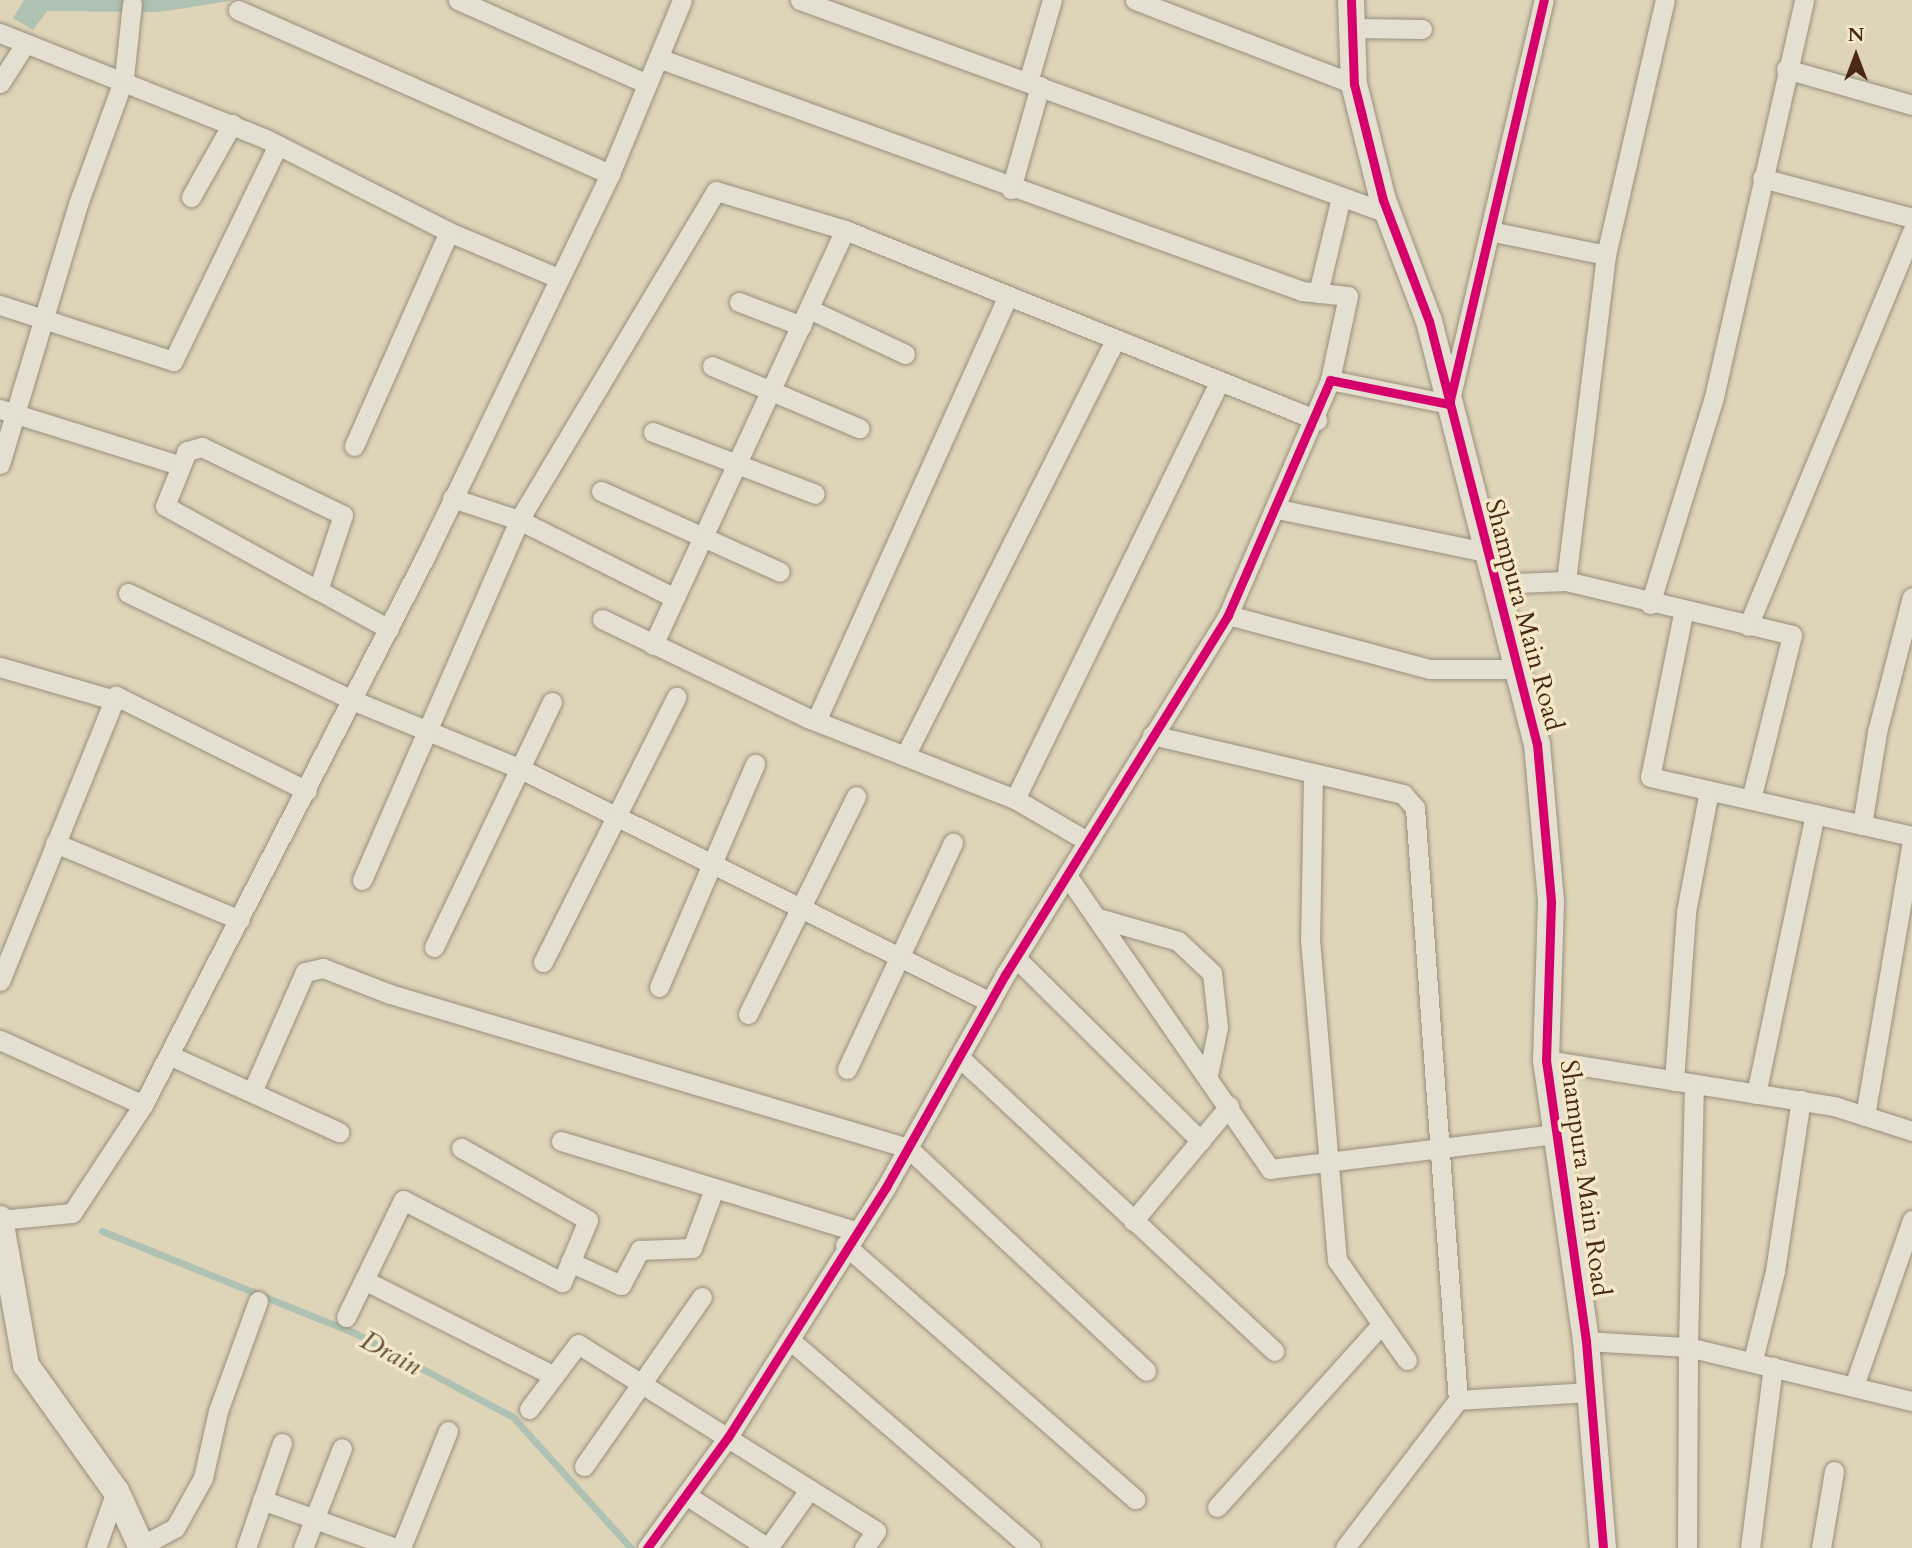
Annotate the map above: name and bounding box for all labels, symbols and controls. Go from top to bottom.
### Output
north arrow [1821,21,1891,91]
text: N [1848,22,1864,48]
street label: Shampura Main Road [1478,496,1570,734]
street label: Shampura Main Road [1553,1058,1617,1298]
water label: Drain [355,1323,427,1383]

